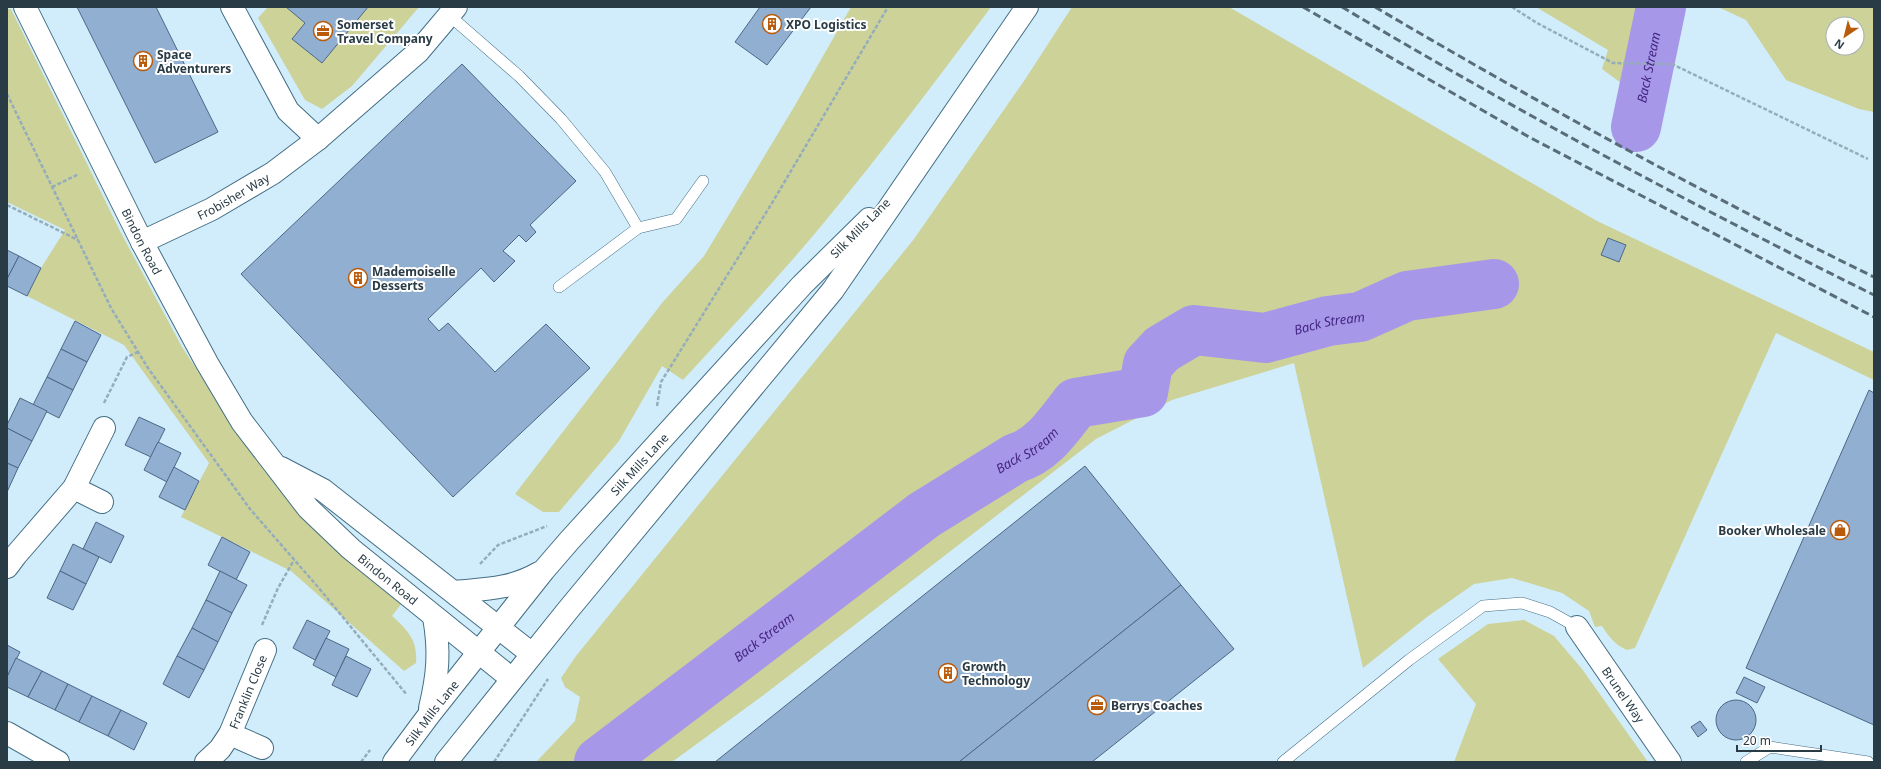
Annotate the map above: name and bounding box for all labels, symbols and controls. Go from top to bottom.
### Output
building icon: XPO Logistics [761,13,783,35]
place label: Somerset Travel Company [337,16,433,47]
place label: XPO Logistics [786,16,867,33]
north arrow [1825,16,1865,56]
office icon: Somerset Travel Company [312,20,334,42]
water label: Back Stream [1632,30,1665,104]
text: N [1831,36,1847,53]
place label: Space Adventurers [157,46,231,77]
building icon: Space Adventurers [132,50,154,72]
street label: Frobisher Way [194,168,273,223]
street label: Silk Mills Lane [826,194,894,262]
street label: Bindon Road [118,205,166,277]
place label: Mademoiselle Desserts [372,263,456,294]
building icon: Mademoiselle Desserts [347,267,369,289]
water label: Back Stream [1292,307,1366,339]
water label: Back Stream [992,423,1062,477]
street label: Silk Mills Lane [606,429,672,499]
shop icon: Booker Wholesale [1829,519,1851,541]
place label: Booker Wholesale [1718,522,1826,539]
street label: Bindon Road [355,550,422,608]
water label: Back Stream [730,608,798,666]
street label: Franklin Close [225,652,271,731]
place label: Growth Technology [962,658,1030,689]
building icon: Growth Technology [937,662,959,684]
street label: Brunel Way [1598,663,1649,727]
street label: Silk Mills Lane [401,676,462,749]
office icon: Berrys Coaches [1086,694,1108,716]
place label: Berrys Coaches [1111,697,1202,714]
scale bar [1737,727,1821,753]
text: 20 m [1743,732,1771,749]

